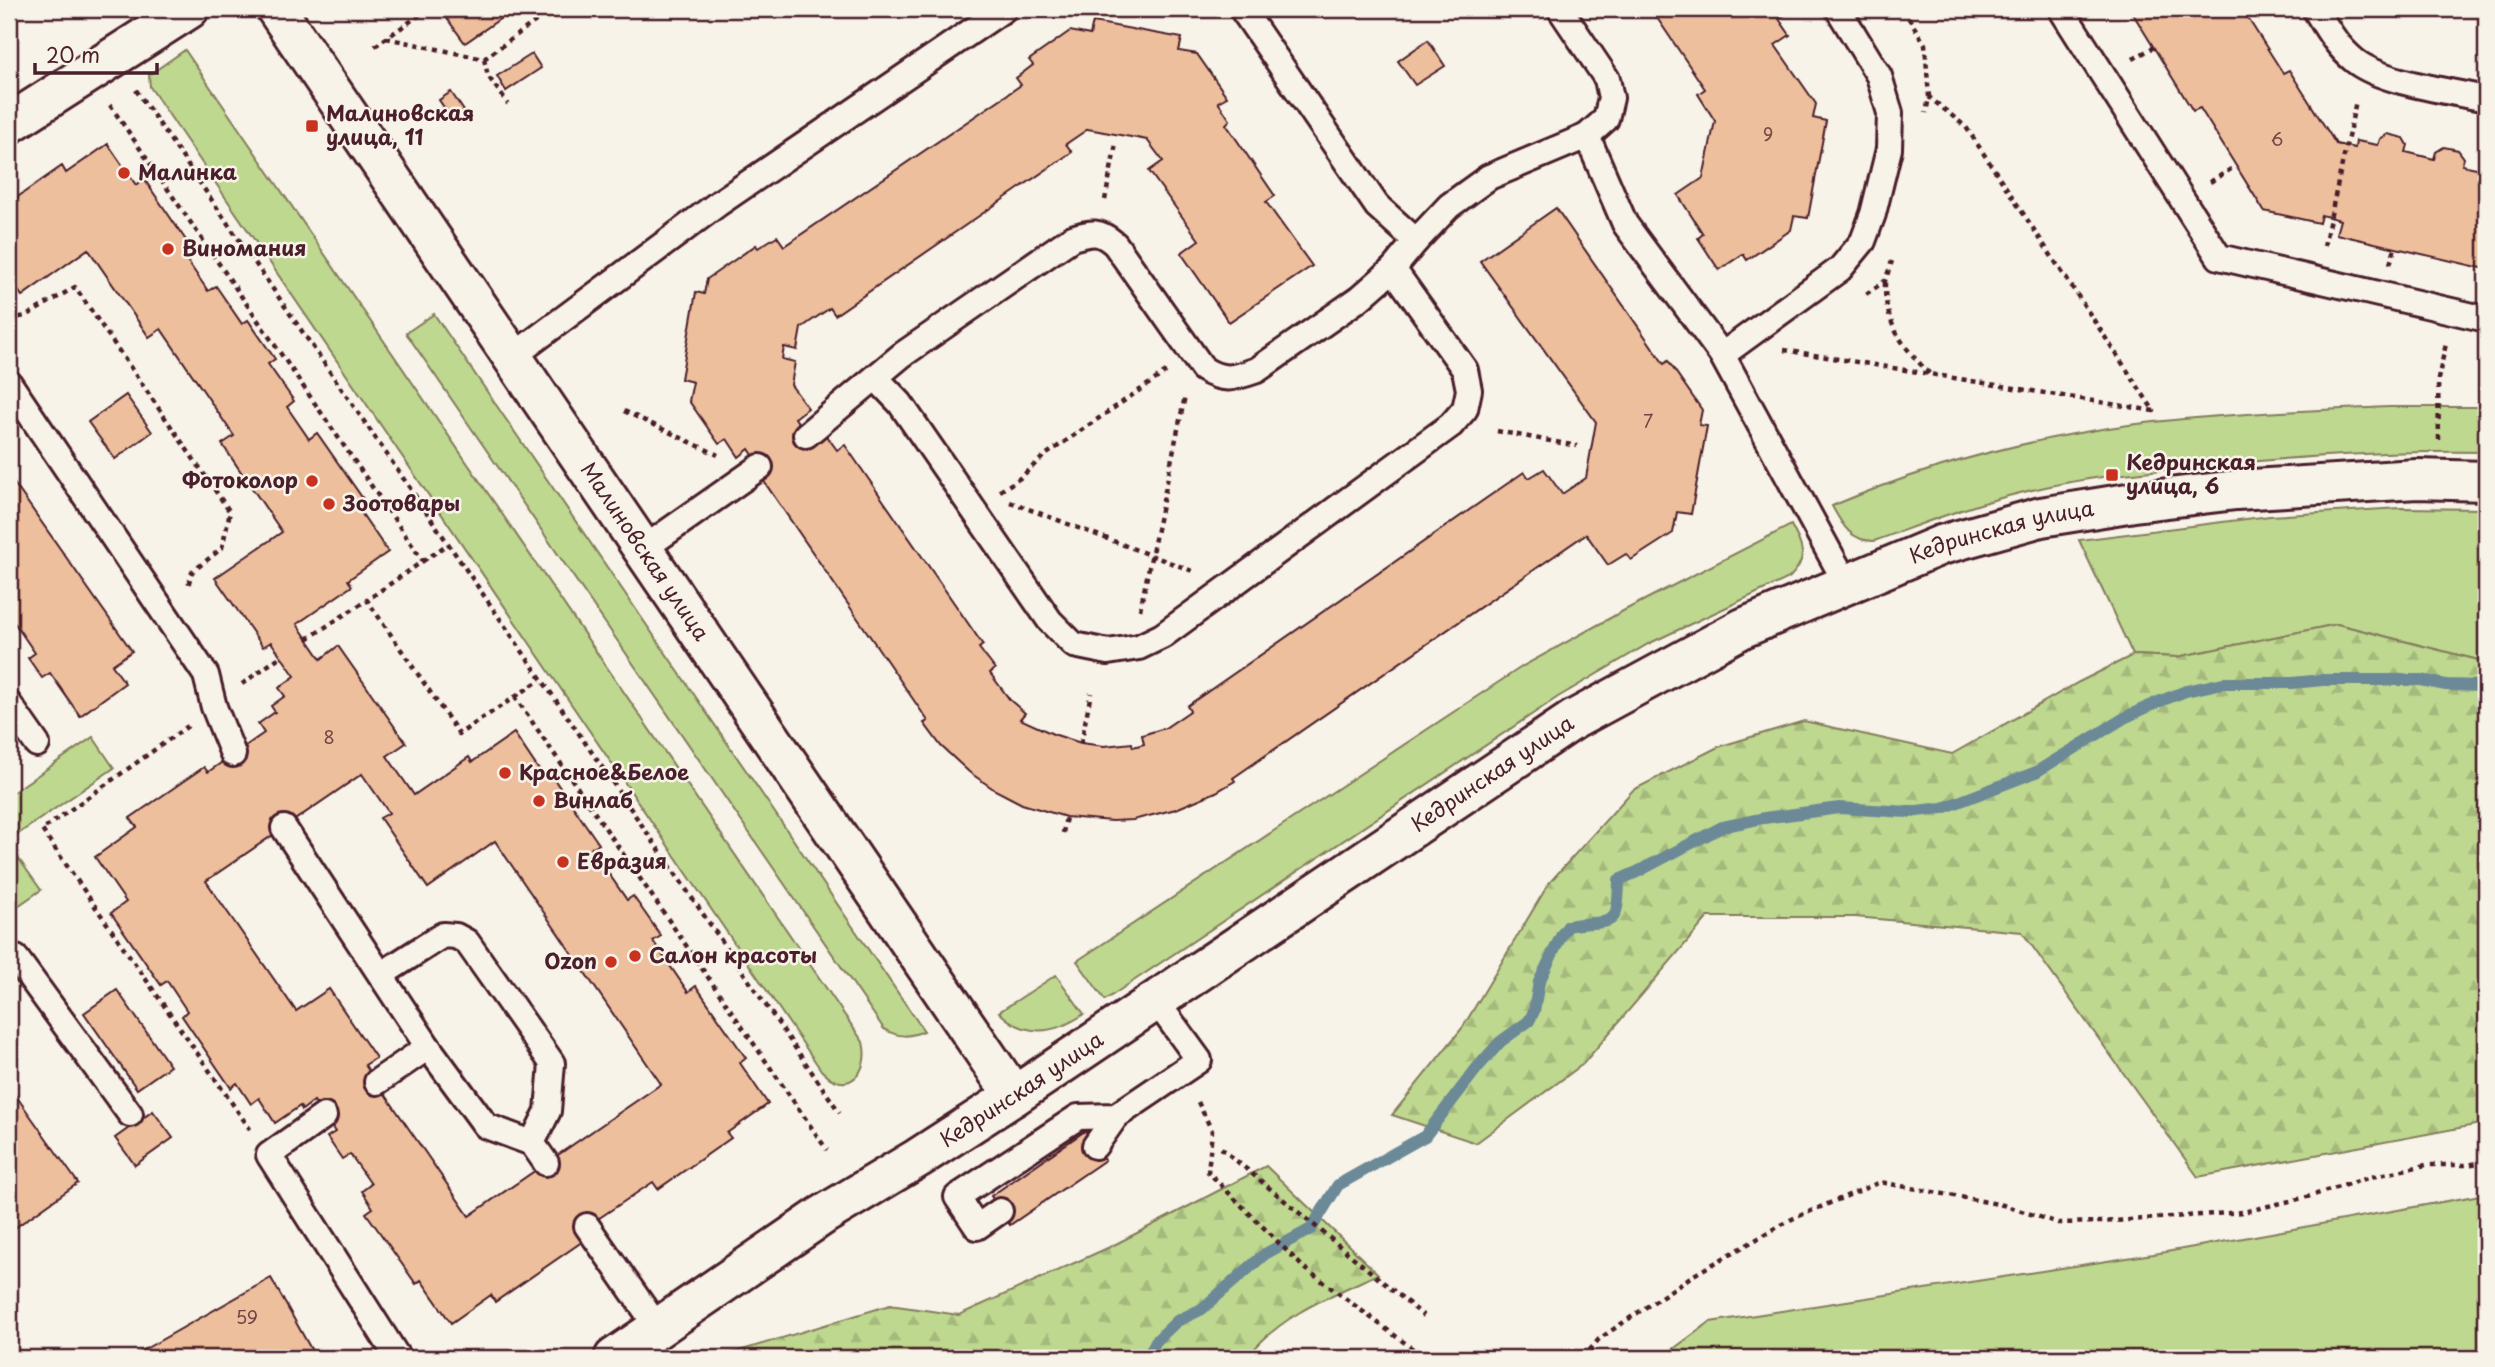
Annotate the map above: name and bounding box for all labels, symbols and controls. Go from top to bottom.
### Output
scale bar [35,32,158,76]
text: 20 m [46,38,100,70]
place label: Малиновская улица, 11 [326,96,474,152]
marker: Малиновская улица, 11 [304,118,320,134]
house number: 9 [1763,120,1773,147]
house number: 6 [2271,125,2283,152]
place label: Малинка [138,155,237,187]
marker: Малинка [116,165,132,181]
place label: Виномания [182,231,306,263]
marker: Виномания [160,241,176,257]
house number: 7 [1643,407,1653,434]
place label: Кедринская улица, 6 [2126,445,2256,501]
street label: Малиновская улица [574,455,719,647]
place label: Фотоколор [182,463,298,495]
marker: Кедринская улица, 6 [2104,467,2120,483]
marker: Фотоколор [304,473,320,489]
place label: Зоотовары [342,486,460,518]
street label: Кедринская улица [1903,491,2097,571]
marker: Зоотовары [321,496,337,512]
street label: Кедринская улица [1403,706,1580,839]
house number: 8 [323,723,335,750]
place label: Красное&Белое [519,755,689,787]
marker: Красное&Белое [497,765,513,781]
place label: Винлаб [553,783,633,815]
marker: Винлаб [531,793,547,809]
place label: Евразия [577,844,667,876]
marker: Евразия [555,854,571,870]
place label: Салон красоты [649,938,817,970]
place label: Ozon [544,944,597,976]
marker: Салон красоты [627,948,643,964]
marker: Ozon [603,954,619,970]
street label: Кедринская улица [932,1022,1110,1154]
house number: 59 [236,1303,258,1330]

